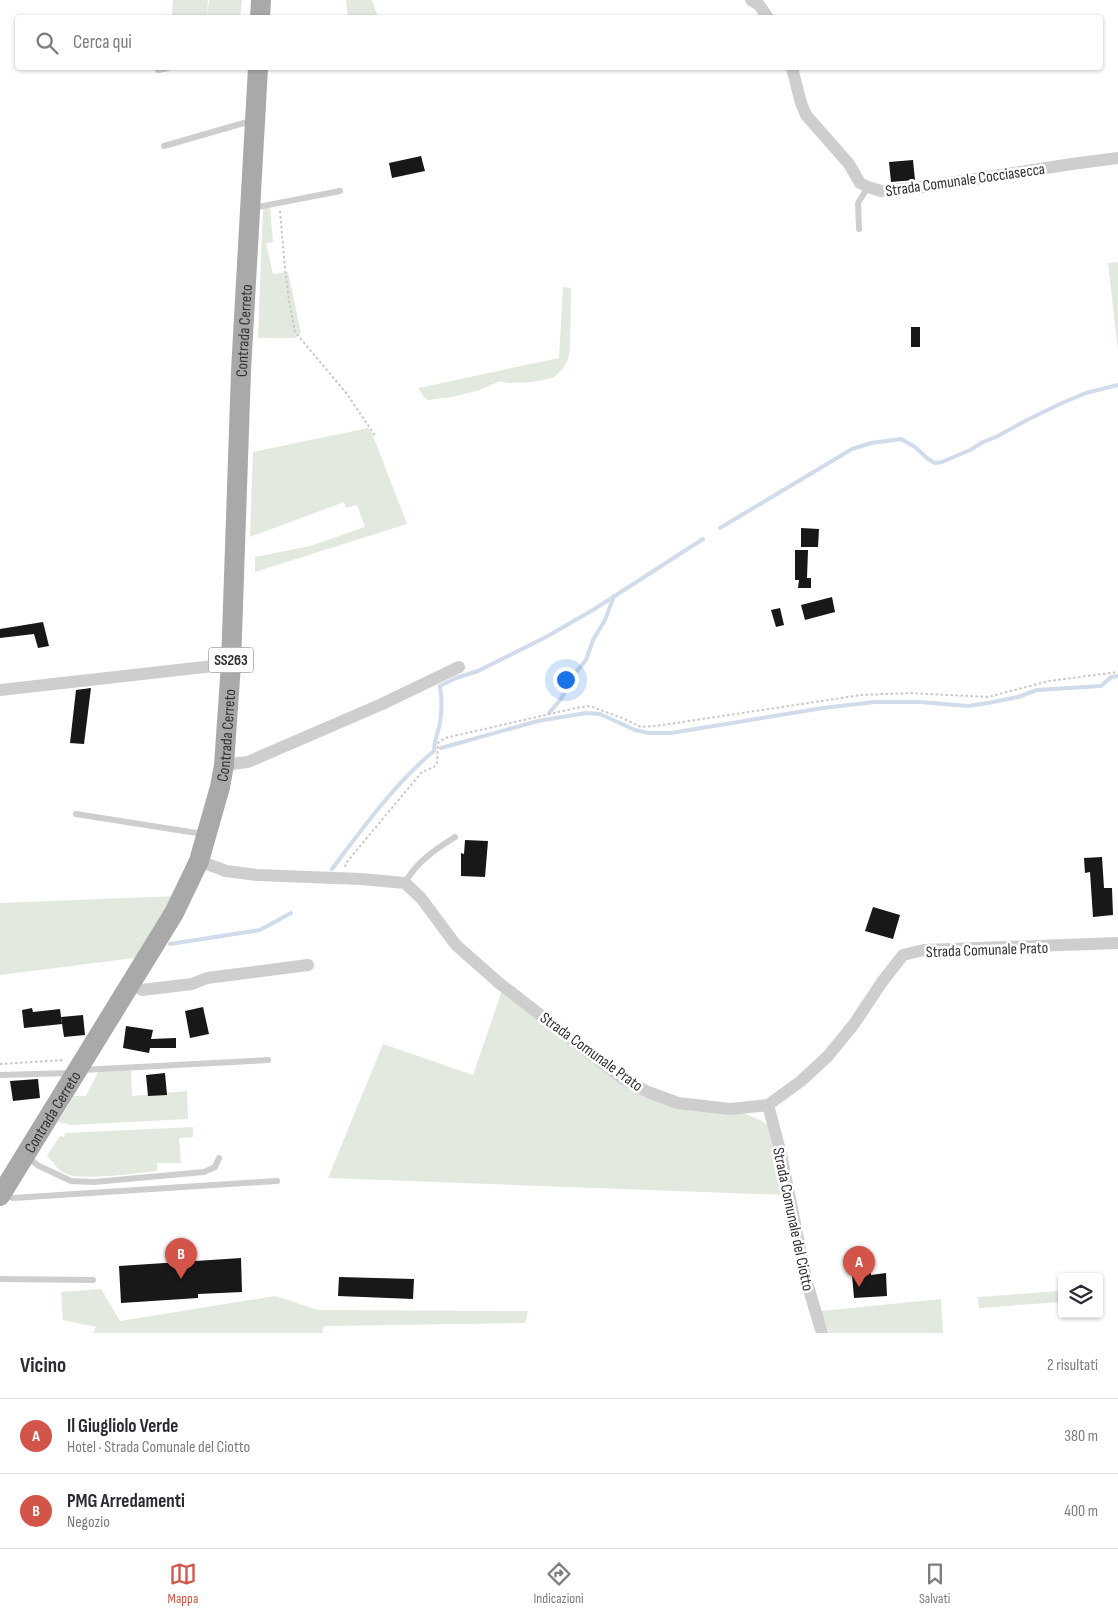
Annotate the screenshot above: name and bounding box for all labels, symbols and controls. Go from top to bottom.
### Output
search box [15,15,1103,70]
icon: search [33,29,61,57]
text: Cerca qui [73,31,132,54]
street label: Strada Comunale Cocciasecca [884,160,1046,201]
street label: Contrada Cerreto [233,284,257,377]
road number: SS263 [208,648,254,672]
your location [553,667,579,693]
street label: Contrada Cerreto [213,688,240,783]
street label: Strada Comunale Prato [926,939,1049,962]
street label: Strada Comunale Prato [536,1009,646,1096]
street label: Contrada Cerreto [21,1068,86,1157]
street label: Strada Comunale del Ciotto [768,1146,817,1293]
pin: B [165,1238,197,1279]
pin: A [843,1246,875,1287]
map controls [1058,1273,1103,1318]
button: layers [1058,1273,1103,1318]
text: Vicino [20,1353,66,1378]
text: 2 risultati [1047,1356,1098,1375]
text: Il Giugliolo Verde [67,1415,178,1438]
text: A [32,1427,40,1446]
text: 380 m [1064,1427,1098,1446]
text: Hotel · Strada Comunale del Ciotto [67,1438,250,1457]
text: PMG Arredamenti [67,1490,185,1513]
text: B [32,1502,40,1521]
text: 400 m [1064,1502,1098,1521]
text: Negozio [67,1513,110,1532]
tab: Mappa [168,1560,198,1607]
tab: Indicazioni [534,1560,584,1607]
tab: Salvati [919,1560,950,1607]

